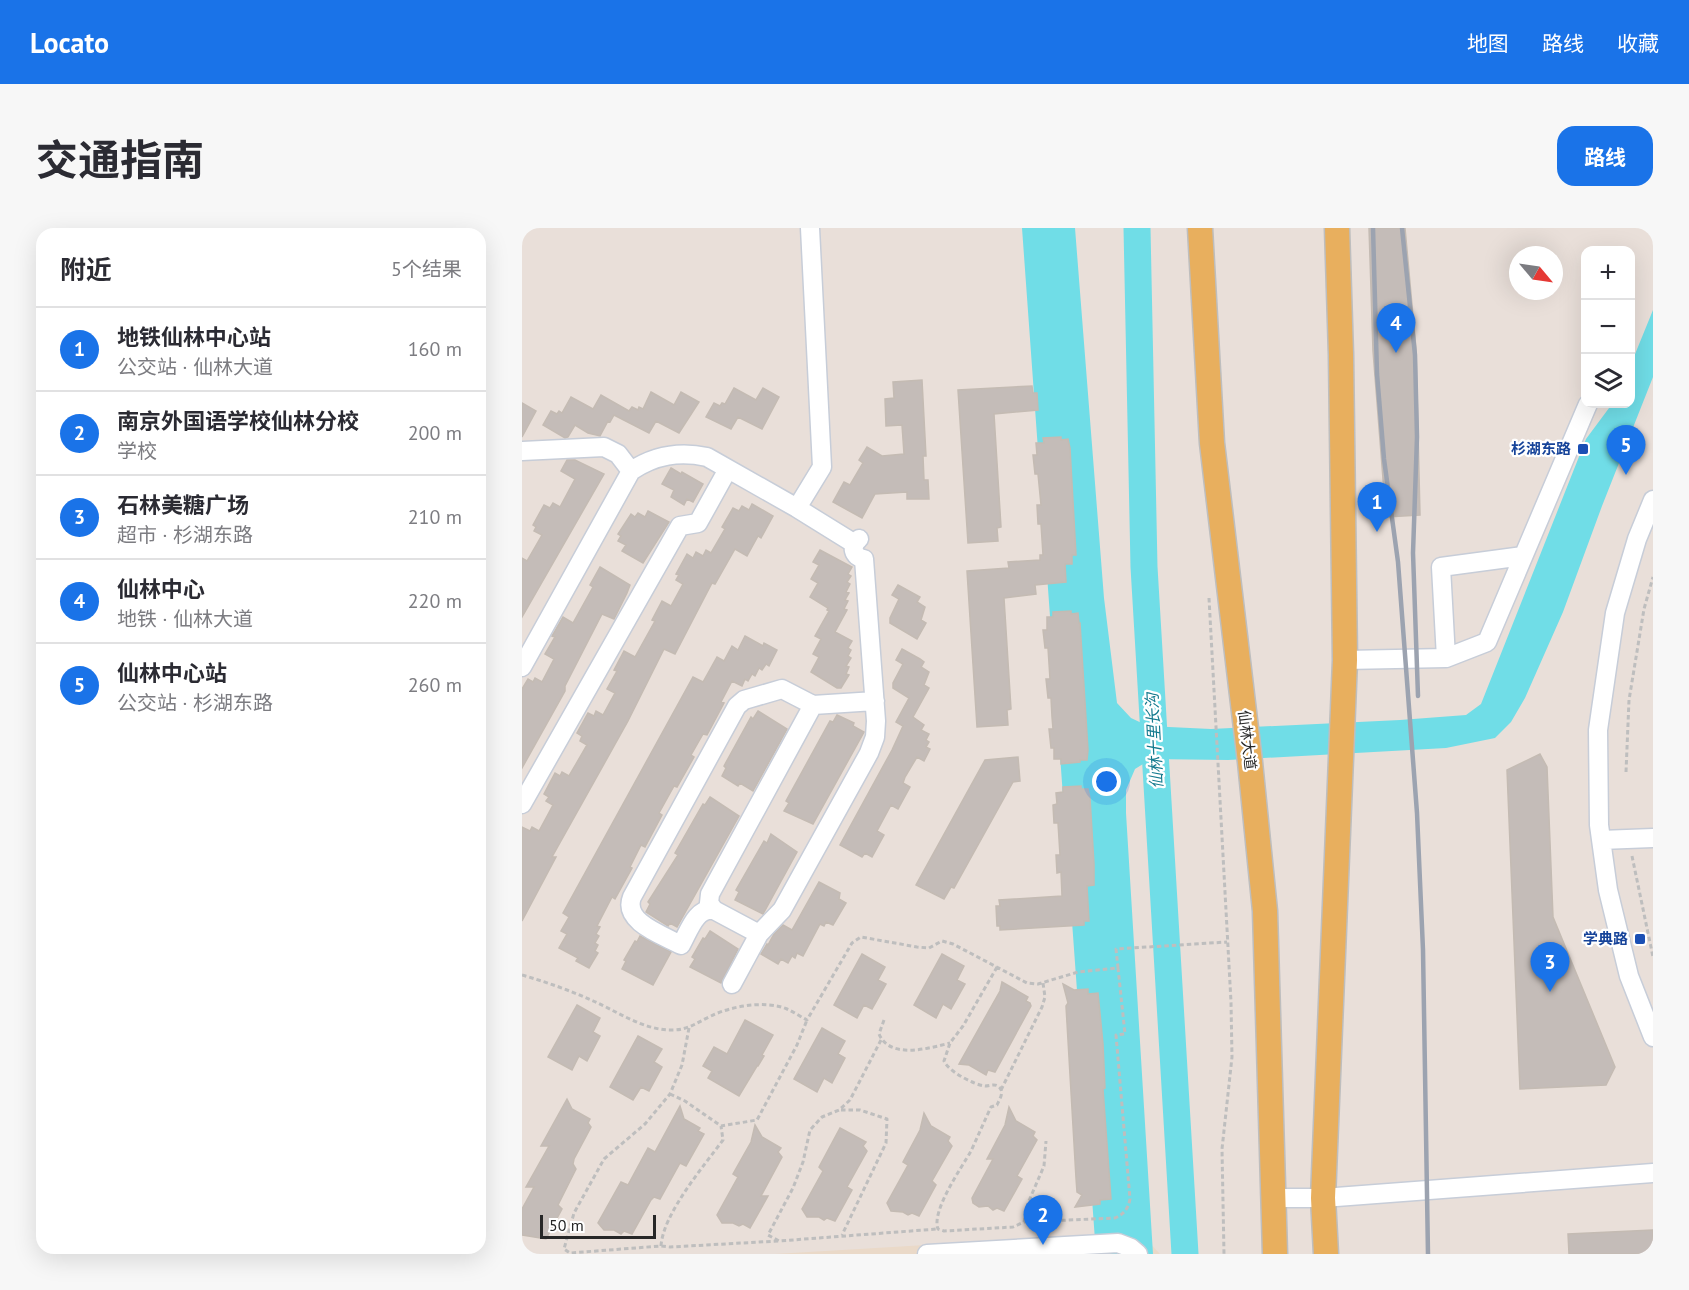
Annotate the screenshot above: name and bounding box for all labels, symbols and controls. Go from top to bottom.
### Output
text: Locato [30,24,109,61]
text: 地图 [1467,30,1509,57]
text: 路线 [1542,30,1584,57]
text: 收藏 [1617,30,1659,57]
button: 路线 [1557,126,1653,186]
text: 交通指南 [36,132,204,187]
north arrow [1509,246,1563,300]
map controls [1581,246,1635,408]
button: + [1581,246,1635,300]
text: 附近 [60,253,112,286]
text: 5个结果 [391,256,462,282]
button: − [1581,300,1635,354]
pin: 4 [1376,304,1416,353]
text: 地铁仙林中心站 [117,323,271,351]
text: 1 [74,336,85,362]
text: 160 m [408,336,462,362]
text: 公交站 · 仙林大道 [117,354,273,380]
button: layers [1581,354,1635,408]
text: 南京外国语学校仙林分校 [117,407,359,435]
text: 2 [74,420,85,446]
text: 200 m [408,420,462,446]
pin: 5 [1606,426,1646,475]
text: 学校 [117,438,157,464]
place label: 杉湖东路 [1511,439,1571,458]
marker: 杉湖东路 [1576,442,1590,456]
pin: 1 [1358,482,1396,532]
text: 石林美糖广场 [117,491,249,519]
text: 3 [74,504,85,530]
text: 210 m [408,504,462,530]
text: 超市 · 杉湖东路 [117,522,253,548]
text: 仙林中心 [117,575,205,603]
text: 4 [74,588,85,614]
text: 220 m [408,588,462,614]
text: 地铁 · 仙林大道 [117,606,253,632]
text: 仙林中心站 [117,659,227,687]
text: 5 [74,672,85,698]
text: 260 m [408,672,462,698]
text: 公交站 · 杉湖东路 [117,690,273,716]
water label: 仙林十里长沟 [1141,691,1166,789]
street label: 仙林大道 [1234,709,1261,771]
your location [1092,767,1121,796]
place label: 学典路 [1583,929,1628,948]
marker: 学典路 [1633,932,1647,946]
pin: 3 [1530,942,1570,992]
pin: 2 [1024,1196,1062,1245]
scale bar [540,1212,656,1240]
text: 50 m [549,1215,584,1235]

